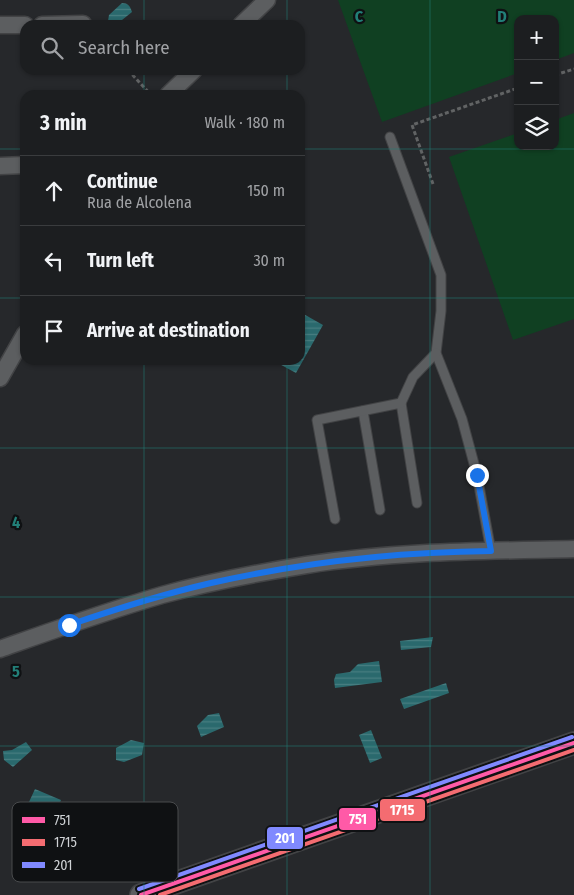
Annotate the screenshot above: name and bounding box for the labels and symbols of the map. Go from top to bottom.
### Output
text: C [355,7,364,26]
text: D [497,7,507,26]
route end [466,464,489,487]
text: 4 [12,513,20,532]
route start [58,614,81,637]
text: 5 [12,662,20,681]
line badge: 1715 [379,798,426,822]
legend [12,802,178,882]
text: 1715 [390,802,414,819]
line badge: 751 [338,807,377,831]
text: 751 [349,811,367,828]
text: 751 [54,812,71,829]
line badge: 201 [266,826,304,850]
text: 201 [274,830,295,847]
text: 1715 [54,834,77,851]
text: 201 [54,857,73,874]

